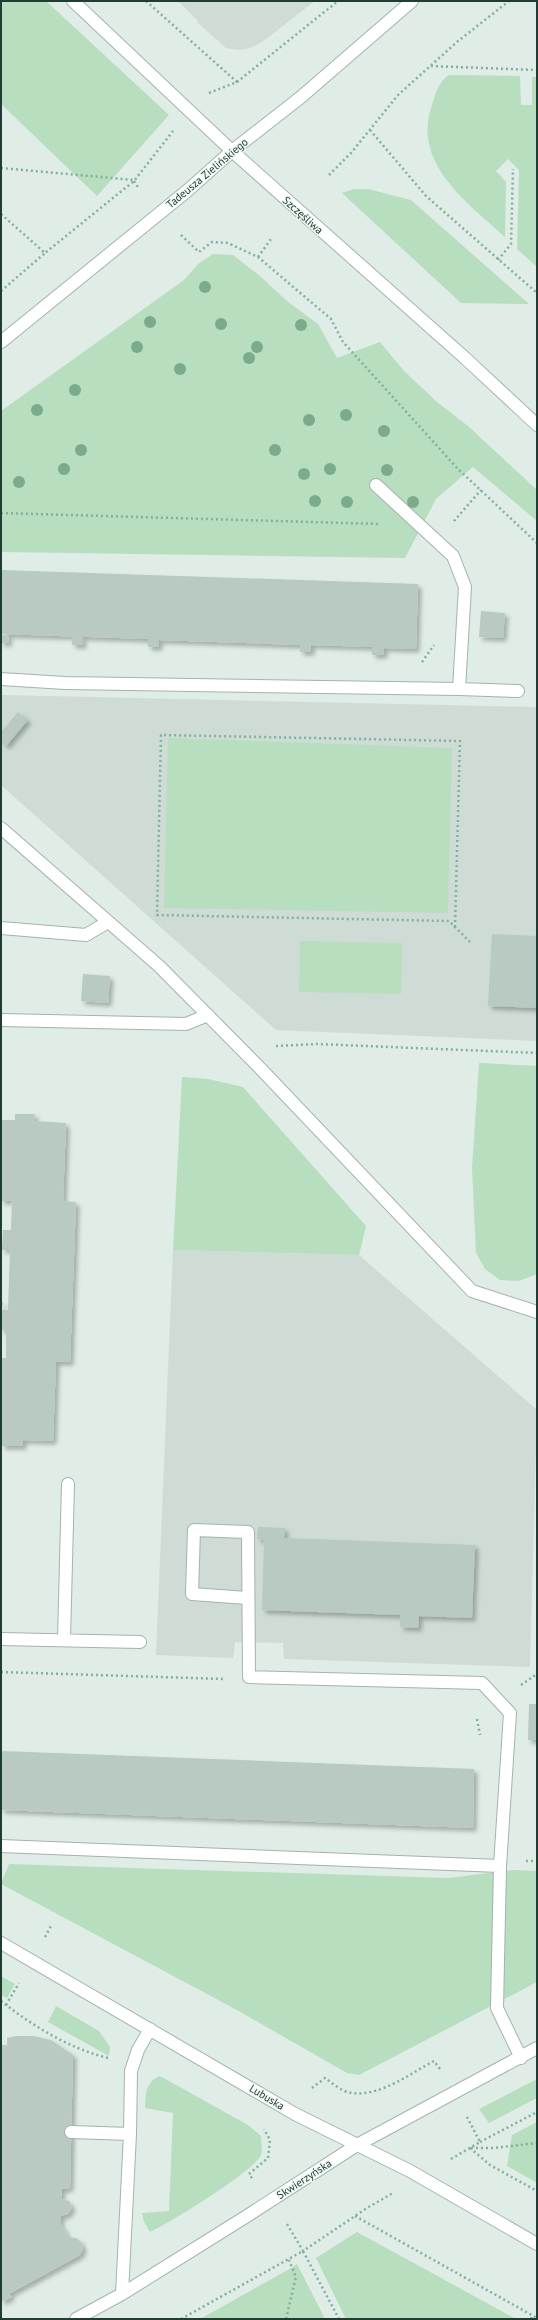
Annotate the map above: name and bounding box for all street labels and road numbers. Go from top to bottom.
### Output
street label: Tadeusza Zielińskiego [163,135,251,211]
street label: Szczęśliwa [280,193,326,237]
street label: Lubuska [247,2081,287,2113]
street label: Skwierzyńska [274,2156,334,2202]

